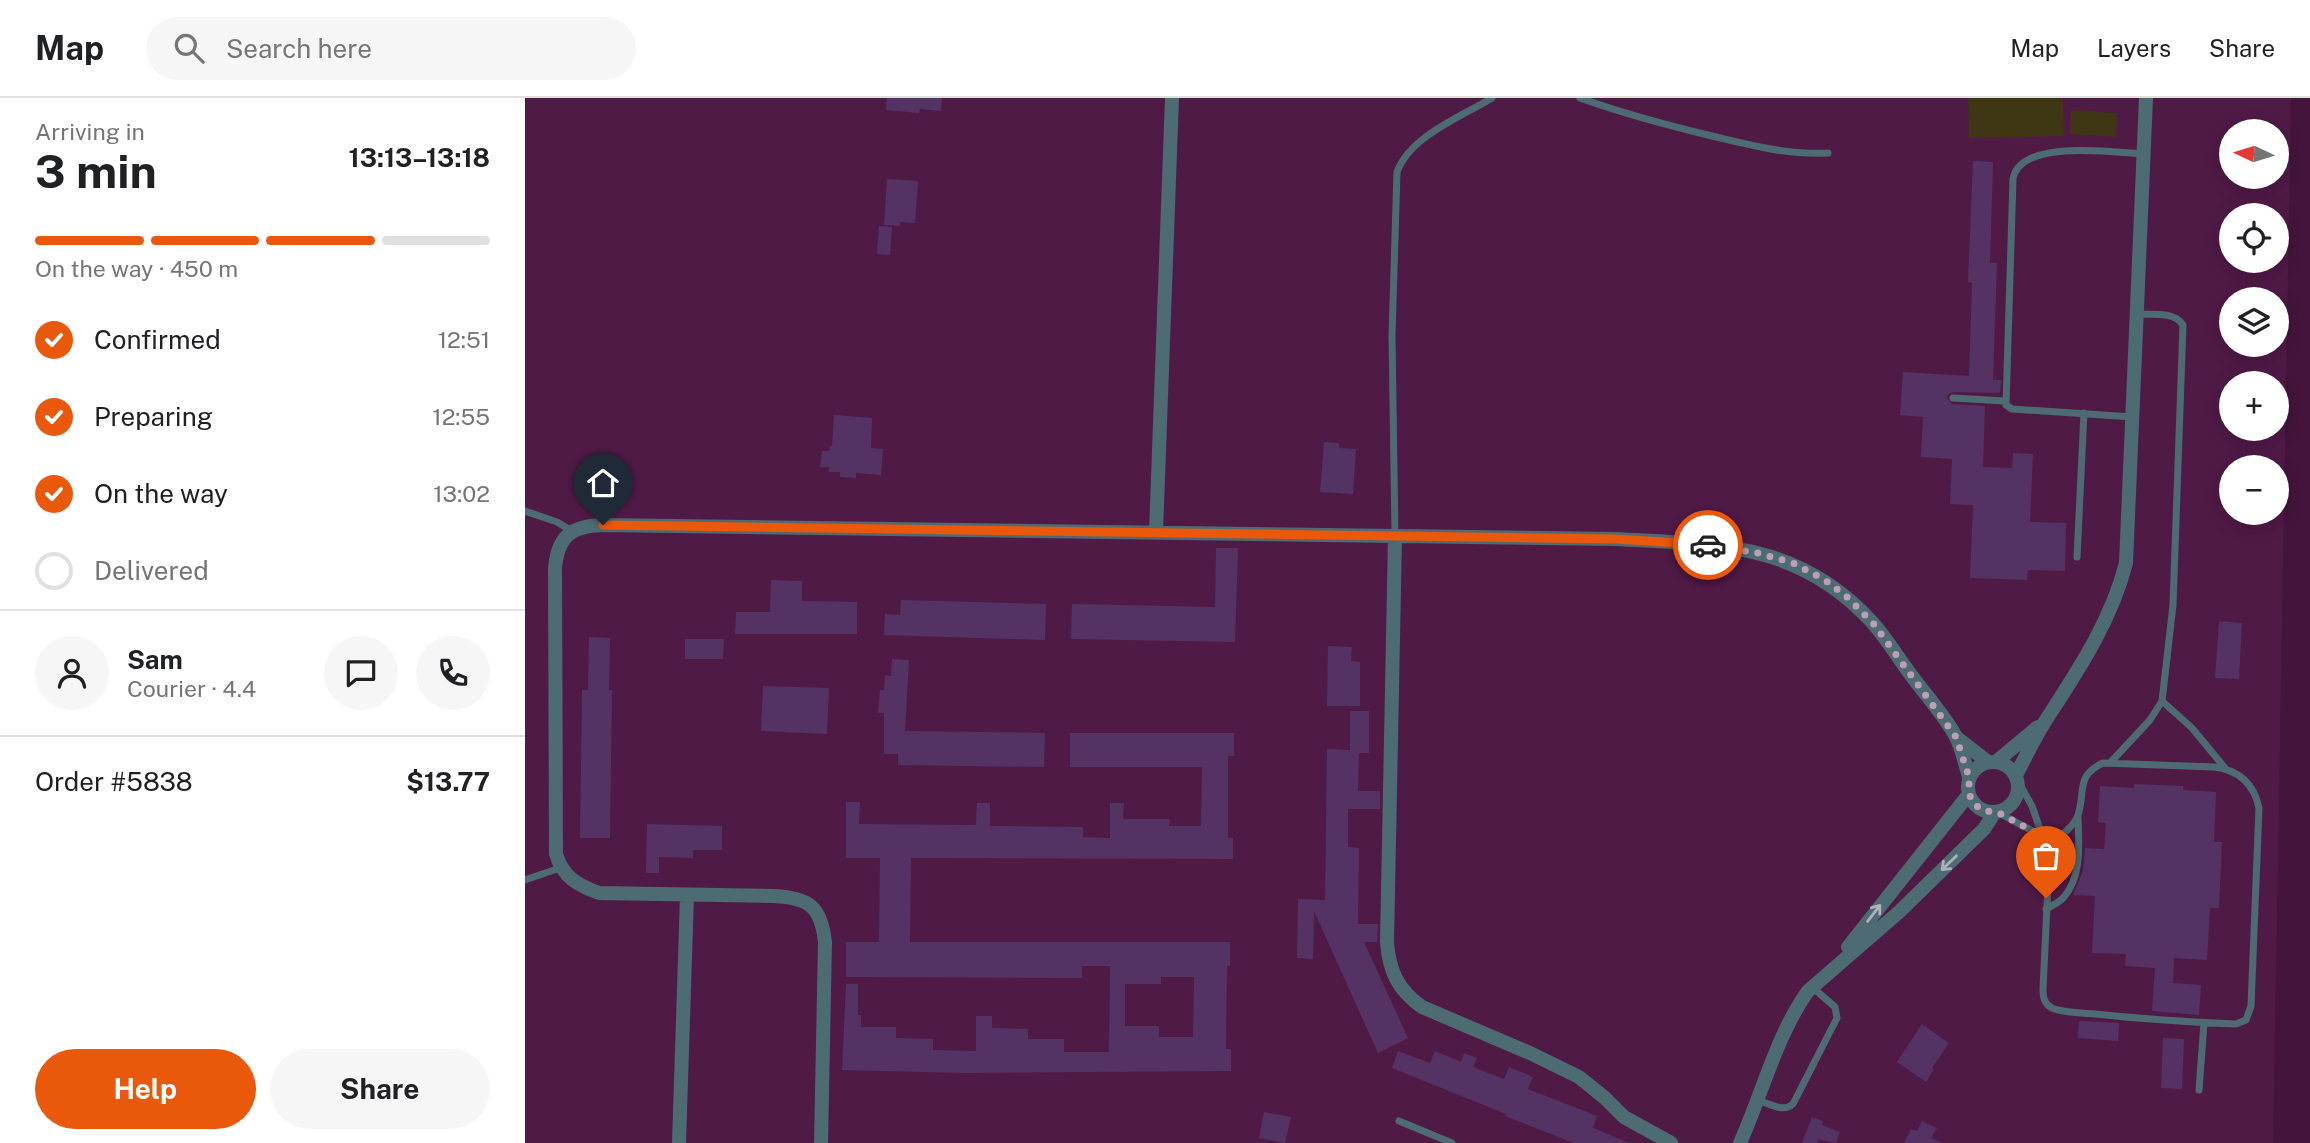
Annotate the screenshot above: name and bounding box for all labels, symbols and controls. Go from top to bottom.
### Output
search box [146,17,636,80]
text: Map [35,29,104,67]
icon: search [170,29,208,67]
text: Search here [226,33,372,64]
text: Map [2010,34,2059,62]
text: Layers [2097,34,2171,62]
text: Share [2209,34,2275,62]
text: Arriving in [35,118,145,145]
north arrow [2219,119,2289,189]
map controls [2219,119,2289,525]
text: 13:13–13:18 [349,142,490,173]
text: 3 min [35,144,157,198]
button: locate [2219,203,2289,273]
text: On the way · 450 m [35,255,238,282]
button: layers [2219,287,2289,357]
icon: check [35,321,73,359]
text: Confirmed [94,324,221,355]
text: 12:51 [438,326,490,353]
button: + [2219,371,2289,441]
icon: check [35,398,73,436]
text: Preparing [94,401,213,432]
text: 12:55 [432,403,490,430]
pin [573,453,633,525]
button: − [2219,455,2289,525]
icon: home [584,464,622,502]
icon: check [35,475,73,513]
text: On the way [94,478,228,509]
text: 13:02 [433,480,490,507]
courier [1673,510,1743,580]
icon: car [1689,526,1727,564]
text: Delivered [94,555,209,586]
button: person [35,636,109,710]
button: chat [324,636,398,710]
button: phone [416,636,490,710]
text: Sam [127,644,183,675]
text: Courier · 4.4 [127,675,256,702]
text: Order #5838 [35,766,193,797]
text: $13.77 [406,766,490,797]
pin [2016,826,2076,898]
icon: bag [2027,837,2065,875]
one-way arrow [1941,854,1958,871]
one-way arrow [1866,905,1882,923]
button: Help [35,1049,256,1129]
button: Share [270,1049,490,1129]

